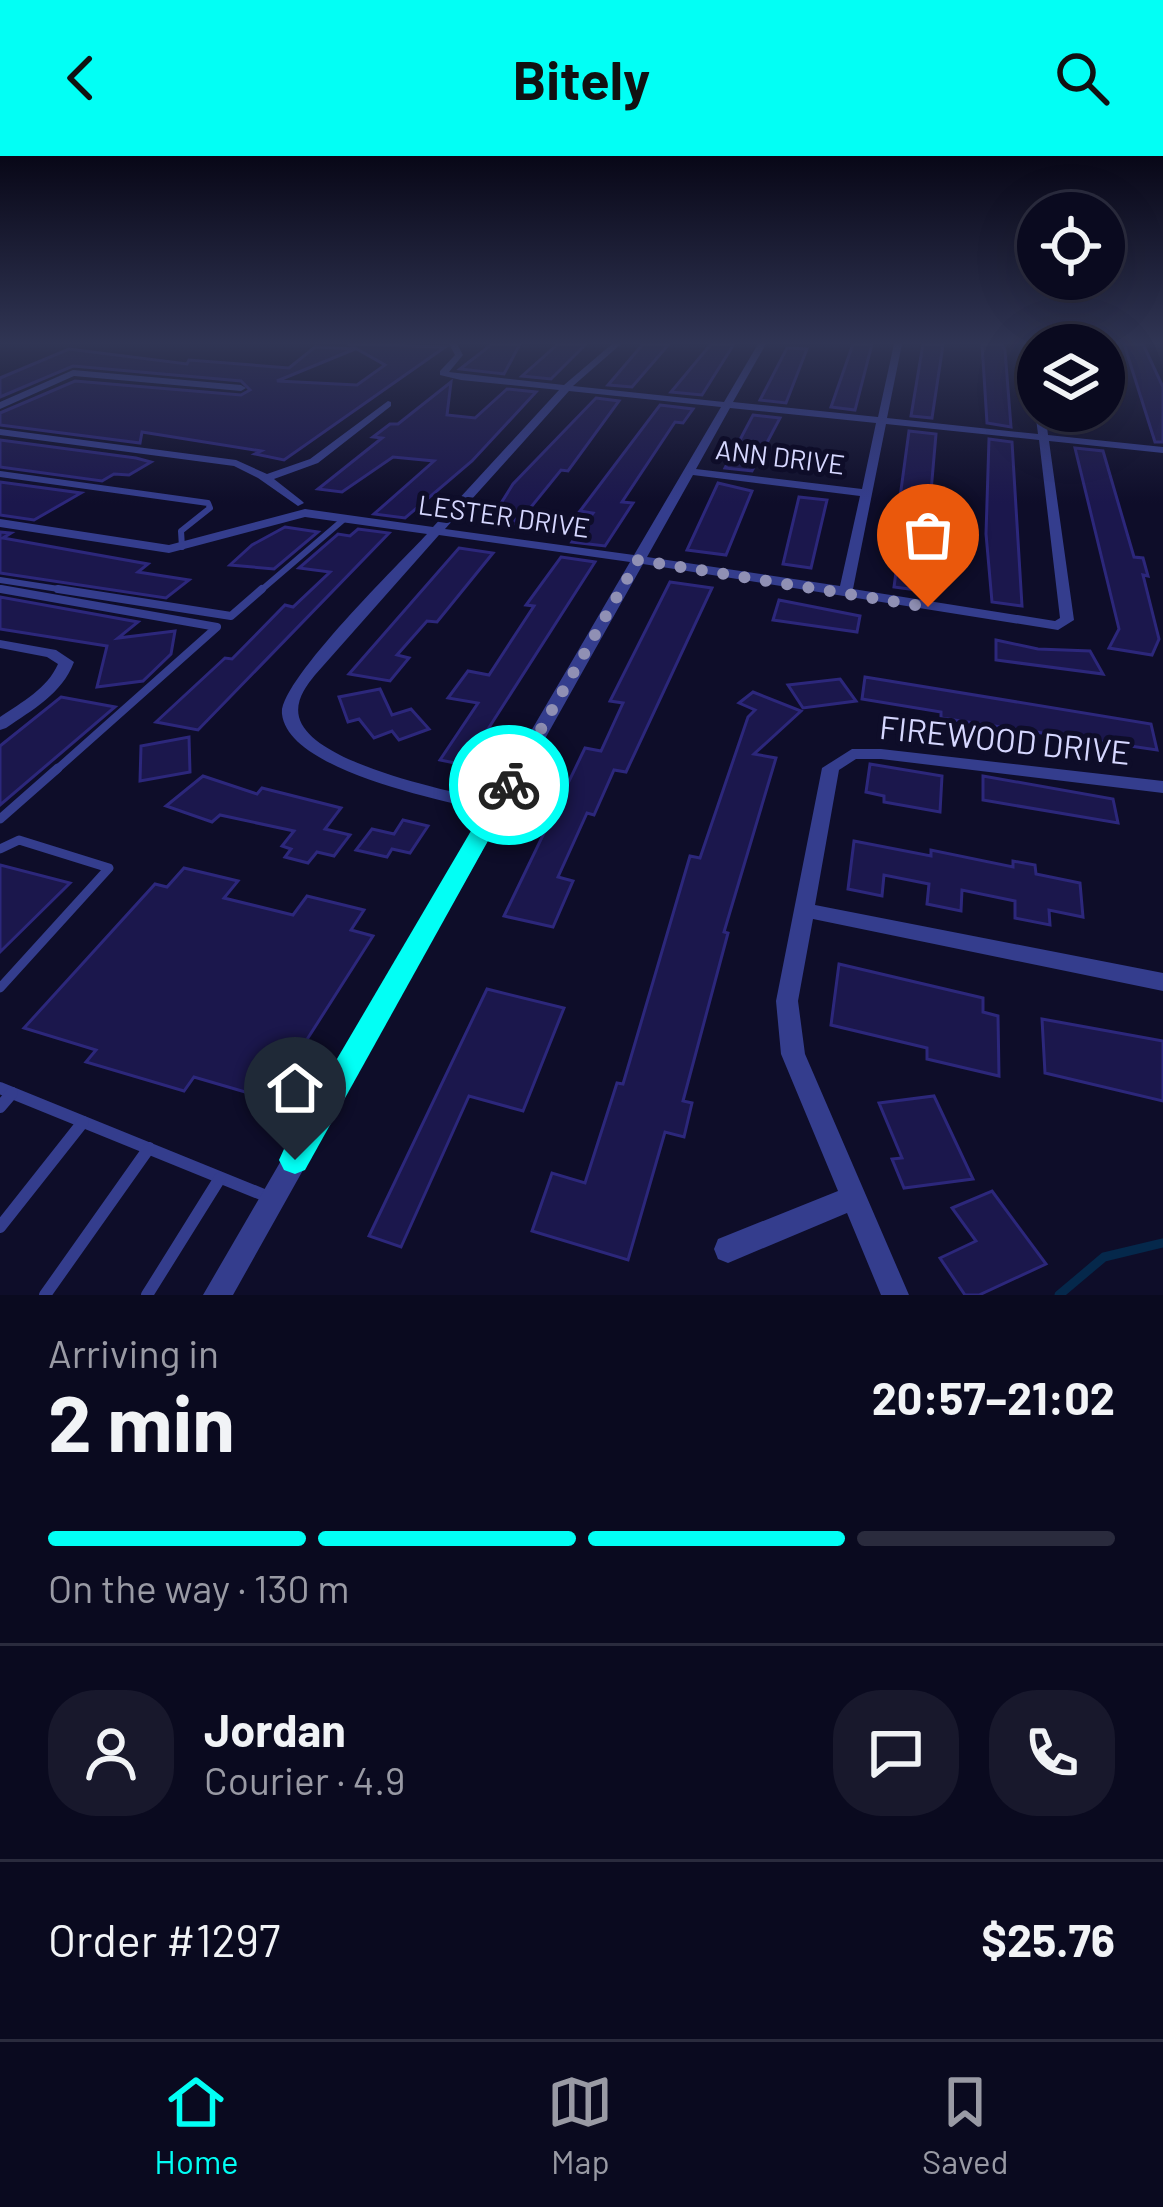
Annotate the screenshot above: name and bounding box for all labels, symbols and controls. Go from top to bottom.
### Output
icon: back [48,45,114,111]
icon: search [1049,45,1115,111]
text: Bitely [513,46,650,111]
map controls [1017,192,1125,432]
button: locate [1017,192,1125,300]
button: layers [1017,324,1125,432]
street label: ANN DRIVE [714,432,847,480]
pin [877,484,979,607]
street label: LESTER DRIVE [417,487,592,543]
icon: bag [895,502,961,568]
street label: FIREWOOD DRIVE [878,706,1133,772]
courier [449,725,569,845]
icon: bike [476,752,542,818]
pin [244,1037,346,1160]
icon: home [262,1055,328,1121]
text: Arriving in [48,1329,219,1376]
text: 20:57–21:02 [872,1370,1115,1424]
text: 2 min [48,1374,235,1468]
text: On the way · 130 m [48,1564,350,1611]
button: person [48,1690,174,1816]
button: chat [833,1690,959,1816]
button: phone [989,1690,1115,1816]
text: Jordan [204,1702,346,1756]
text: Courier · 4.9 [204,1756,405,1803]
text: Order #1297 [48,1912,280,1966]
text: $25.76 [981,1912,1115,1966]
tab: Home [154,2069,239,2181]
tab: Map [547,2069,613,2181]
tab: Saved [922,2069,1009,2181]

